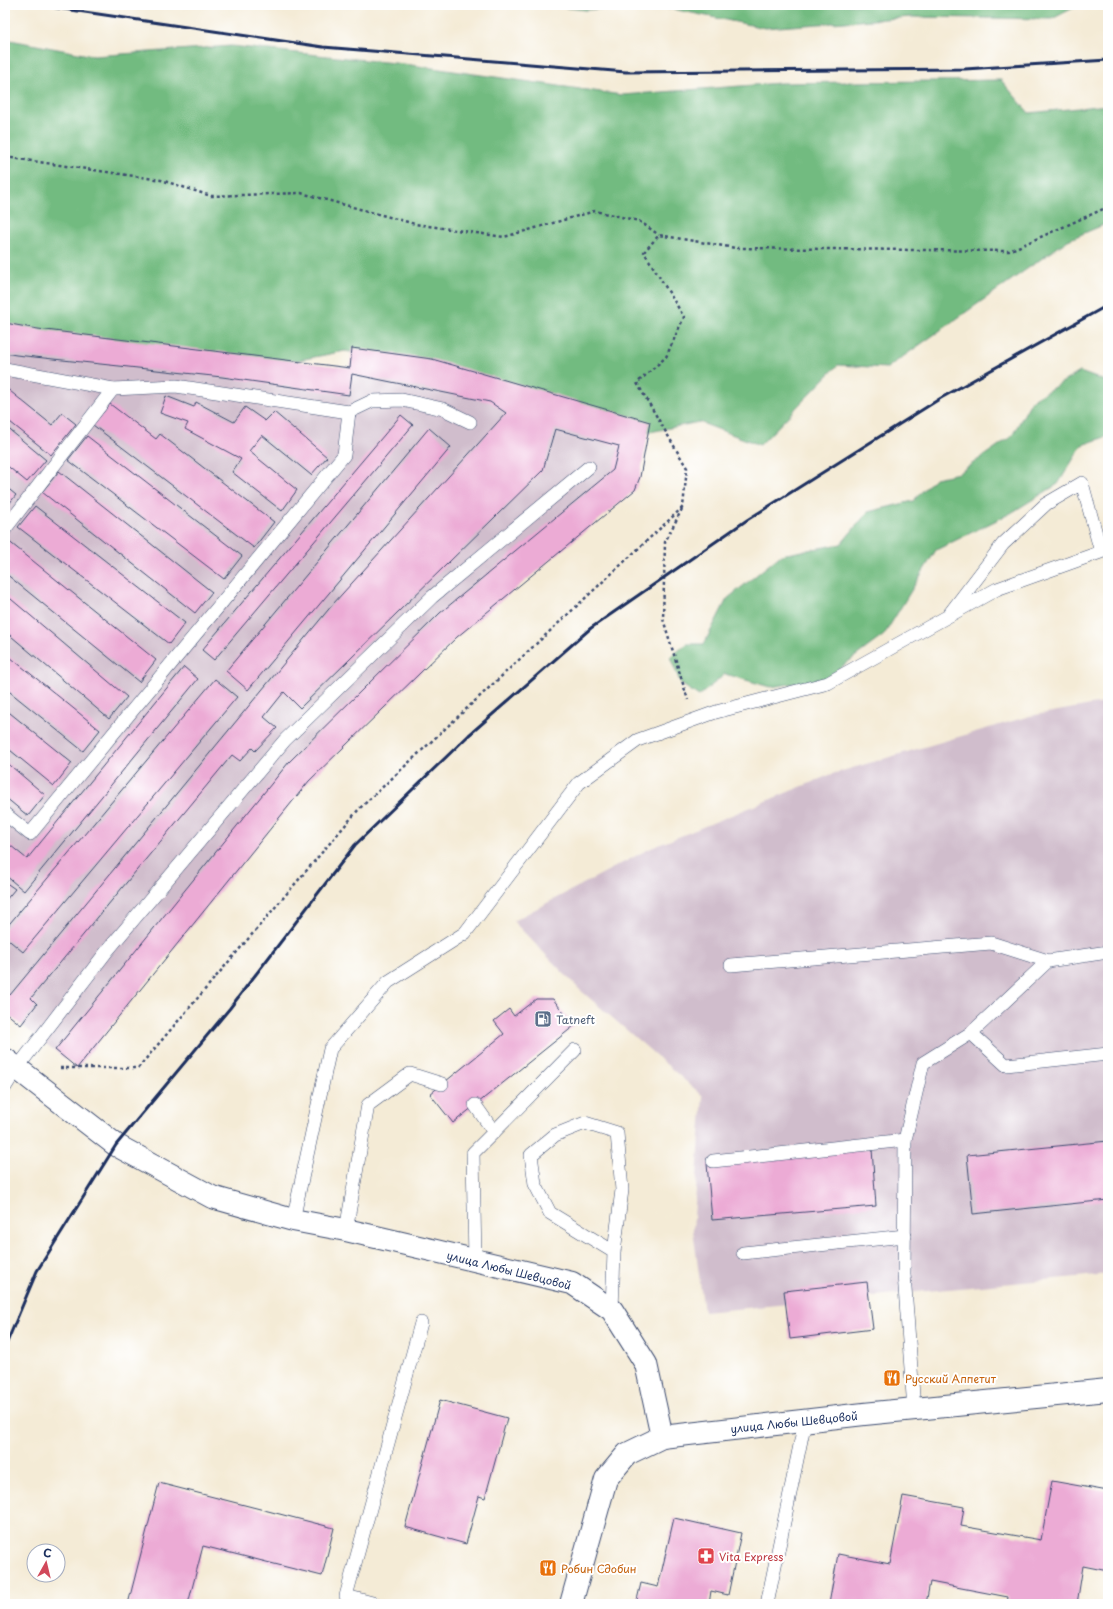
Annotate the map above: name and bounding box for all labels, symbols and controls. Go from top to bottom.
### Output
fuel station icon: Tatneft [533,1009,553,1029]
place label: Tatneft [556,1011,595,1028]
street label: улица Любы Шевцовой [445,1246,573,1294]
restaurant icon: Русский Аппетит [882,1368,902,1388]
place label: Русский Аппетит [905,1370,997,1387]
street label: улица Любы Шевцовой [730,1407,858,1437]
north arrow [26,1543,66,1583]
text: С [42,1544,53,1562]
pharmacy icon: Vita Express [696,1546,716,1566]
place label: Vita Express [719,1548,784,1565]
restaurant icon: Робин Сдобин [538,1558,558,1578]
place label: Робин Сдобин [561,1560,637,1577]

